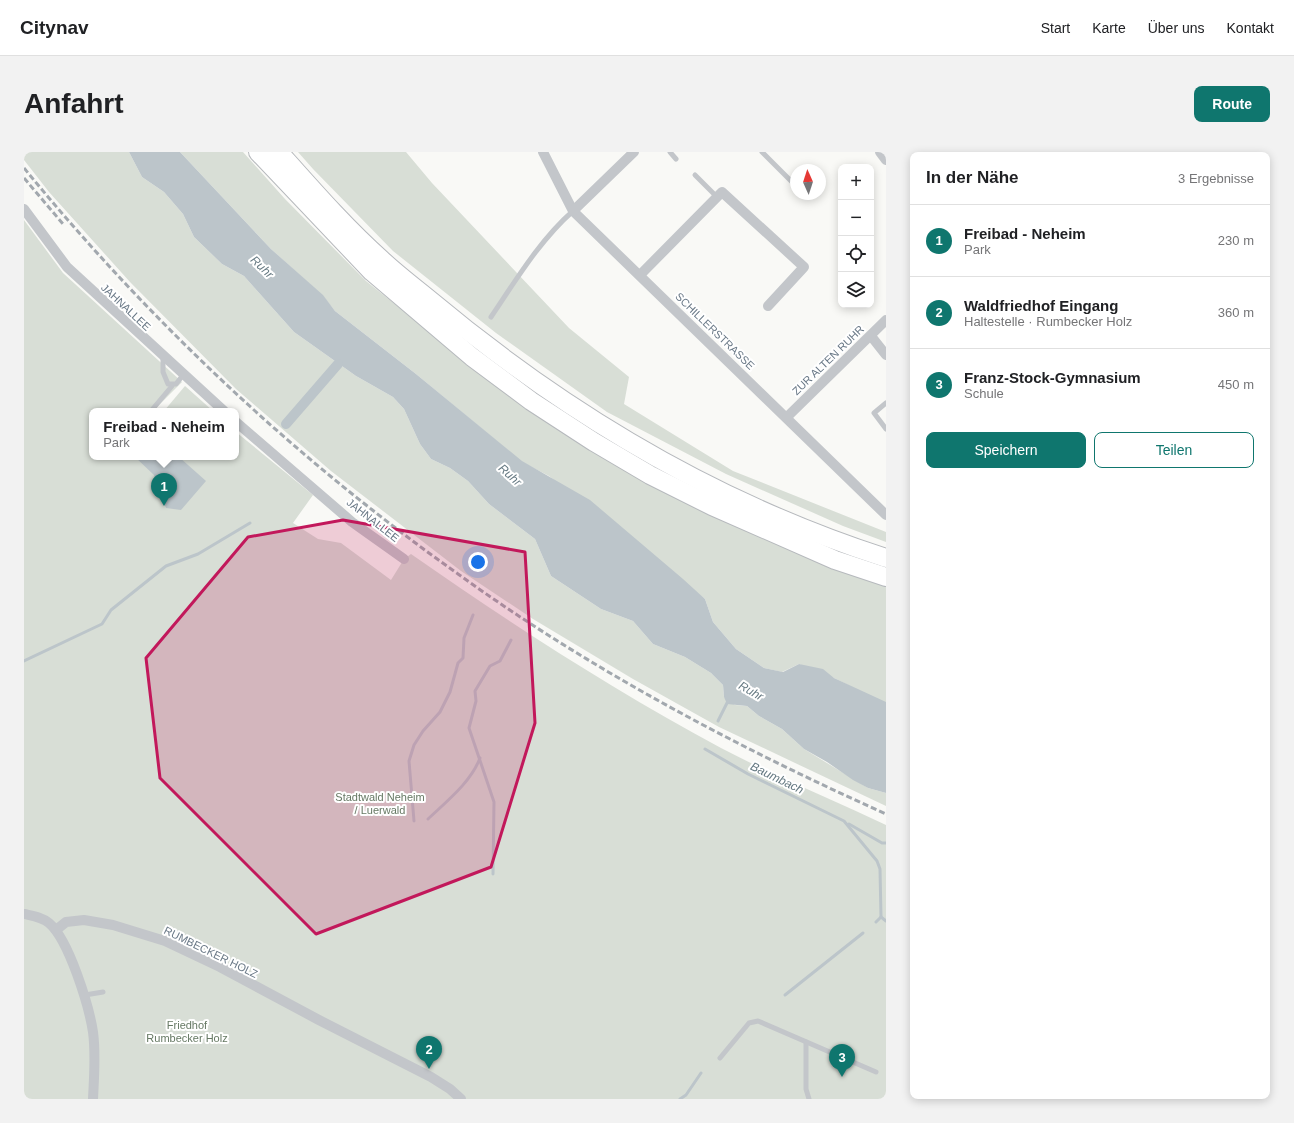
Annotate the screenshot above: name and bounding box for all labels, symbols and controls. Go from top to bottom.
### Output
text: Citynav [20,17,89,38]
text: Start [1041,20,1070,36]
text: Karte [1092,20,1126,36]
text: Über uns [1148,20,1205,36]
text: Kontakt [1227,20,1274,36]
button: Route [1194,86,1270,122]
text: Anfahrt [24,88,124,119]
north arrow [790,164,826,200]
map controls [838,164,874,308]
button: + [838,164,874,200]
text: In der Nähe [926,168,1019,187]
text: 3 Ergebnisse [1178,171,1254,186]
button: − [838,200,874,236]
text: Freibad - Neheim [964,225,1086,242]
text: 1 [935,233,943,248]
text: 230 m [1218,233,1254,248]
button: locate [838,236,874,272]
text: Park [964,242,991,257]
water label: Ruhr [248,253,277,282]
button: layers [838,272,874,308]
street label: JAHNALLEE [99,281,153,333]
street label: SCHILLERSTRASSE [673,290,757,372]
text: Waldfriedhof Eingang [964,297,1118,314]
text: 2 [935,305,943,320]
text: 360 m [1218,305,1254,320]
text: Haltestelle · Rumbecker Holz [964,314,1132,329]
street label: ZUR ALTEN RUHR [790,323,866,397]
text: Franz-Stock-Gymnasium [964,369,1141,386]
text: 3 [935,377,943,392]
text: 450 m [1218,377,1254,392]
text: Schule [964,386,1004,401]
popup [89,408,239,460]
text: Freibad - Neheim [103,418,225,435]
button: Speichern [926,432,1086,468]
button: Teilen [1094,432,1254,468]
text: Park [103,435,130,450]
water label: Ruhr [496,461,525,490]
pin: 1 [151,473,177,506]
street label: JAHNALLEE [344,496,402,544]
your location [468,552,488,572]
water label: Ruhr [736,678,767,704]
water label: Baumbach [748,759,806,797]
park label: Stadtwald Neheim / Luerwald [335,791,425,816]
street label: RUMBECKER HOLZ [162,924,260,980]
park label: Friedhof Rumbecker Holz [146,1019,228,1044]
pin: 2 [416,1036,442,1069]
pin: 3 [829,1044,855,1077]

